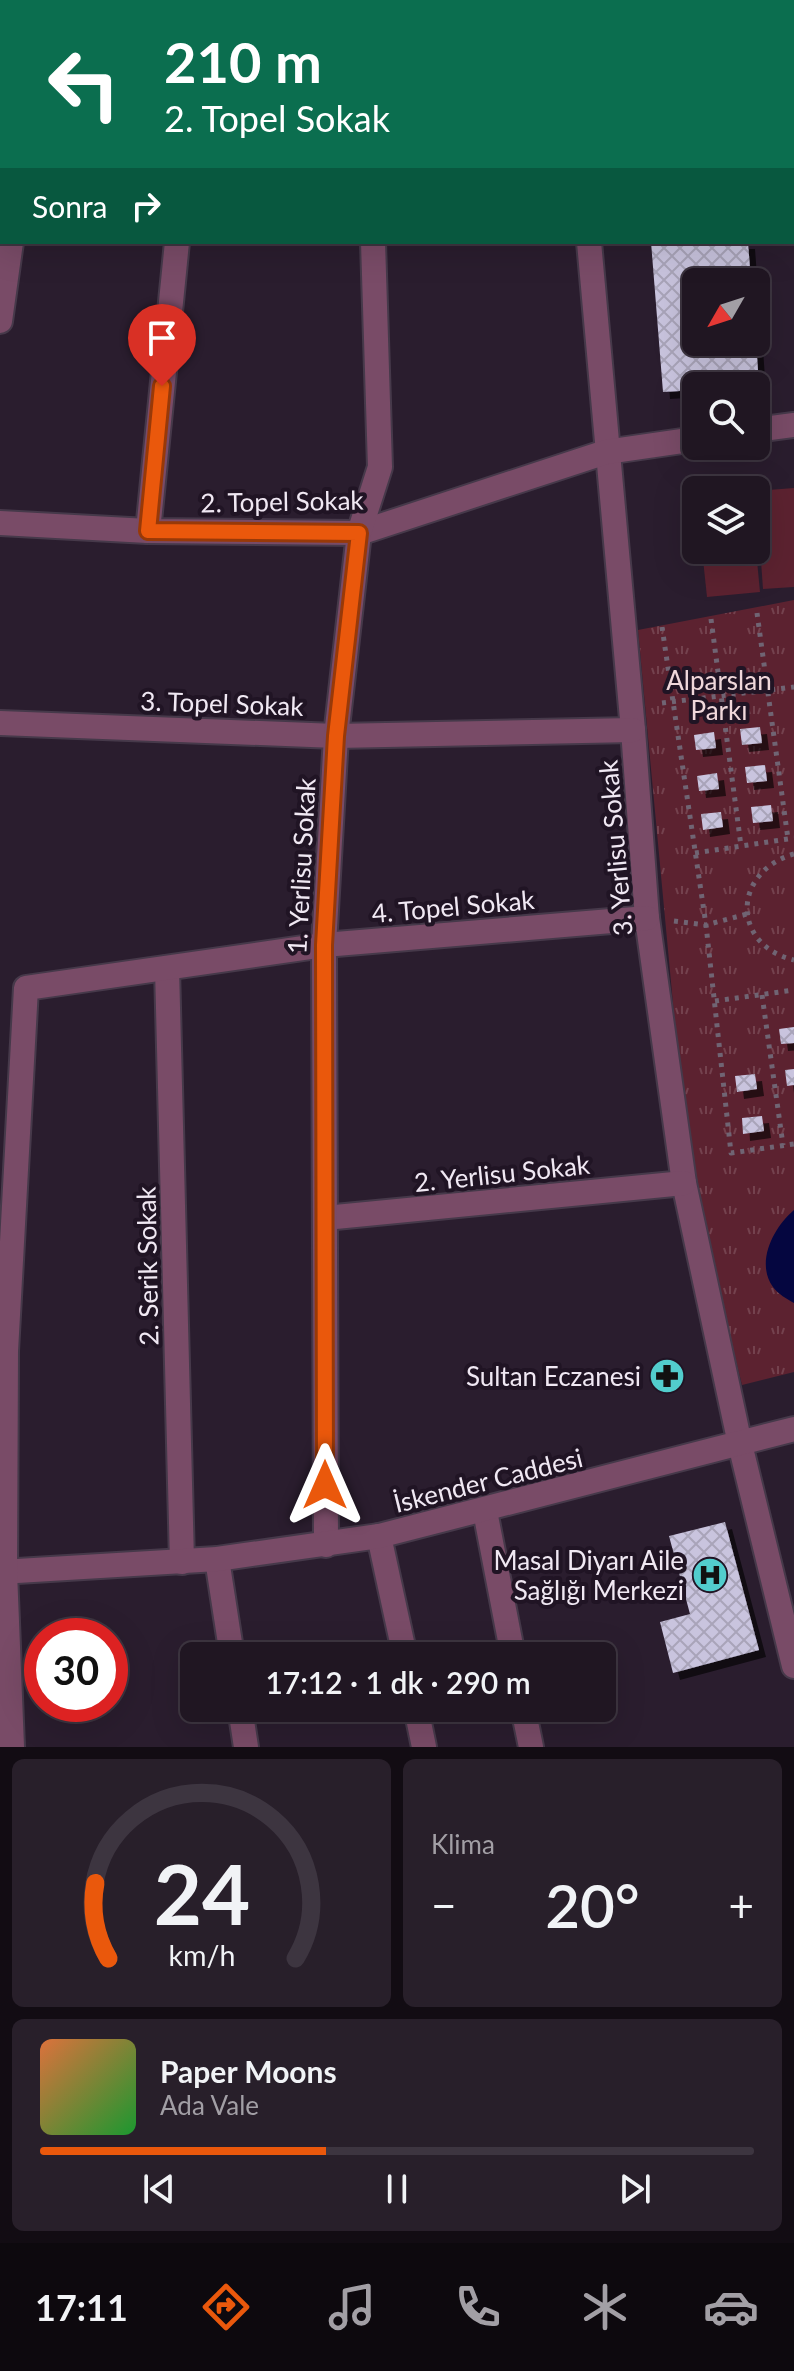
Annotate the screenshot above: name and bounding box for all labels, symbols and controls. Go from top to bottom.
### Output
text: 210 m [164,28,322,95]
icon: left [32,32,136,136]
text: 2. Topel Sokak [164,96,390,140]
icon: right [124,184,168,228]
text: Sonra [32,188,108,224]
north arrow [682,268,770,356]
map controls [682,268,770,564]
pin [128,304,196,386]
icon: arrive [140,316,184,360]
button: search [682,372,770,460]
button: layers [682,476,770,564]
street label: 2. Topel Sokak [200,484,365,518]
park label: Alparslan Parkı [666,664,772,726]
street label: 3. Topel Sokak [140,684,305,722]
street label: 3. Yerlisu Sokak [591,758,639,937]
street label: 1. Yerlisu Sokak [280,776,322,955]
street label: 4. Topel Sokak [370,883,536,929]
street label: 2. Yerlisu Sokak [413,1148,592,1198]
street label: 2. Serik Sokak [130,1185,164,1346]
pharmacy icon: Sultan Eczanesi [648,1357,686,1395]
place label: Sultan Eczanesi [466,1360,641,1392]
street label: İskender Caddesi [390,1441,586,1519]
position arrow [283,1443,367,1527]
place label: Masal Diyarı Aile Sağlığı Merkezi [493,1544,684,1606]
hospital icon: Masal Diyarı Aile Sağlığı Merkezi [691,1556,729,1594]
speed limit sign: 30 [24,1618,128,1722]
text: 17:12 · 1 dk · 290 m [265,1664,531,1700]
text: Klima [431,1828,495,1860]
text: 24 [153,1843,250,1943]
text: 20° [545,1869,640,1941]
text: − [431,1879,457,1931]
text: + [728,1879,754,1931]
text: km/h [168,1938,235,1972]
text: Paper Moons [160,2053,337,2089]
text: Ada Vale [160,2089,259,2121]
icon: previous [137,2167,181,2211]
icon: pause [375,2167,419,2211]
icon: next [613,2167,657,2211]
icon: directions [198,2279,254,2335]
icon: music [324,2279,380,2335]
icon: phone [450,2279,506,2335]
icon: climate [577,2279,633,2335]
icon: car [703,2279,759,2335]
text: 17:11 [35,2285,128,2329]

